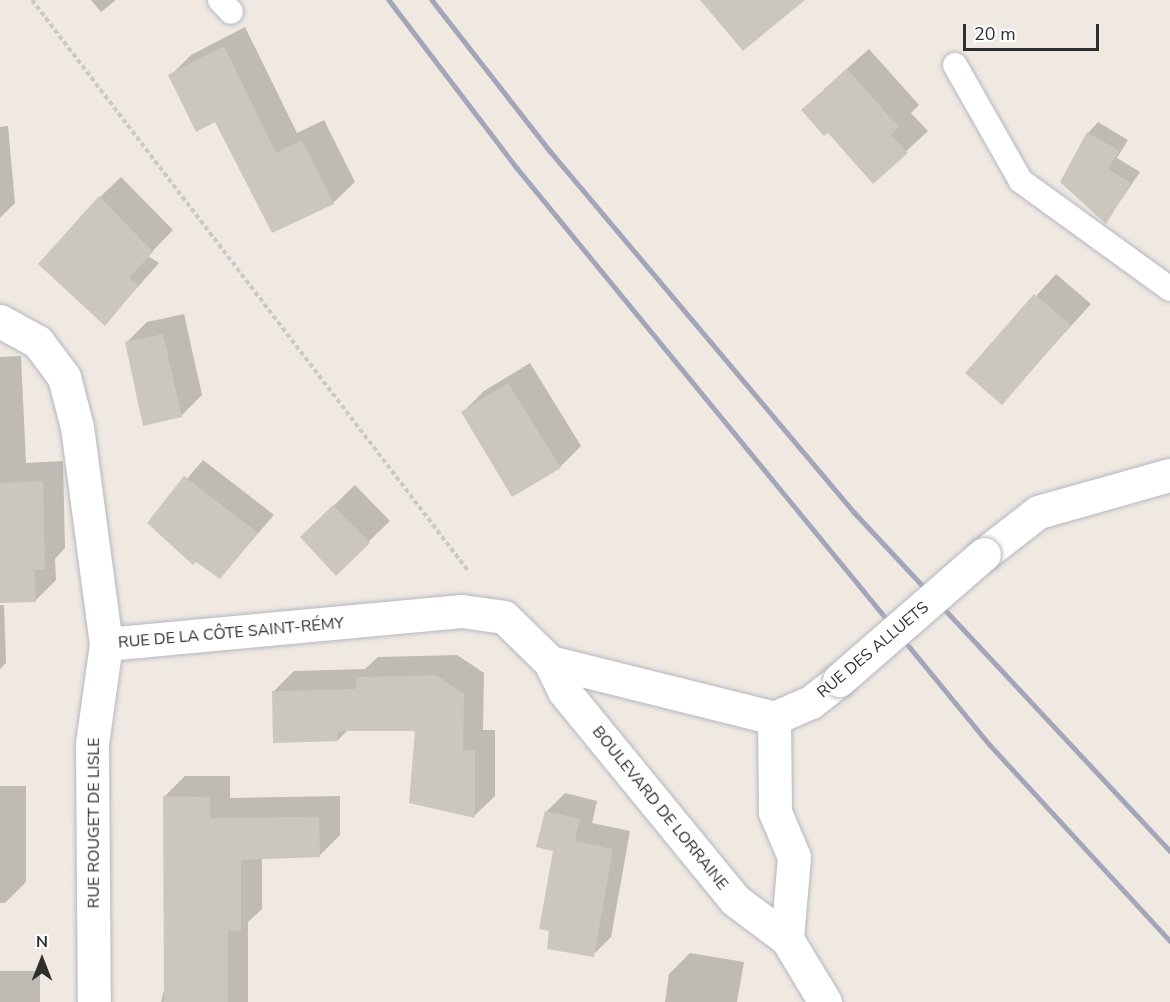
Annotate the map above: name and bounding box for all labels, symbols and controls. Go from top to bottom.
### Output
scale bar [966,12,1102,50]
text: 20 m [974,22,1016,46]
street label: RUE DES ALLUETS [813,598,933,702]
street label: RUE DE LA CÔTE SAINT-RÉMY [117,614,345,652]
street label: BOULEVARD DE LORRAINE [588,722,732,894]
street label: RUE ROUGET DE LISLE [84,738,104,908]
north arrow [12,930,72,990]
text: N [36,931,48,953]

